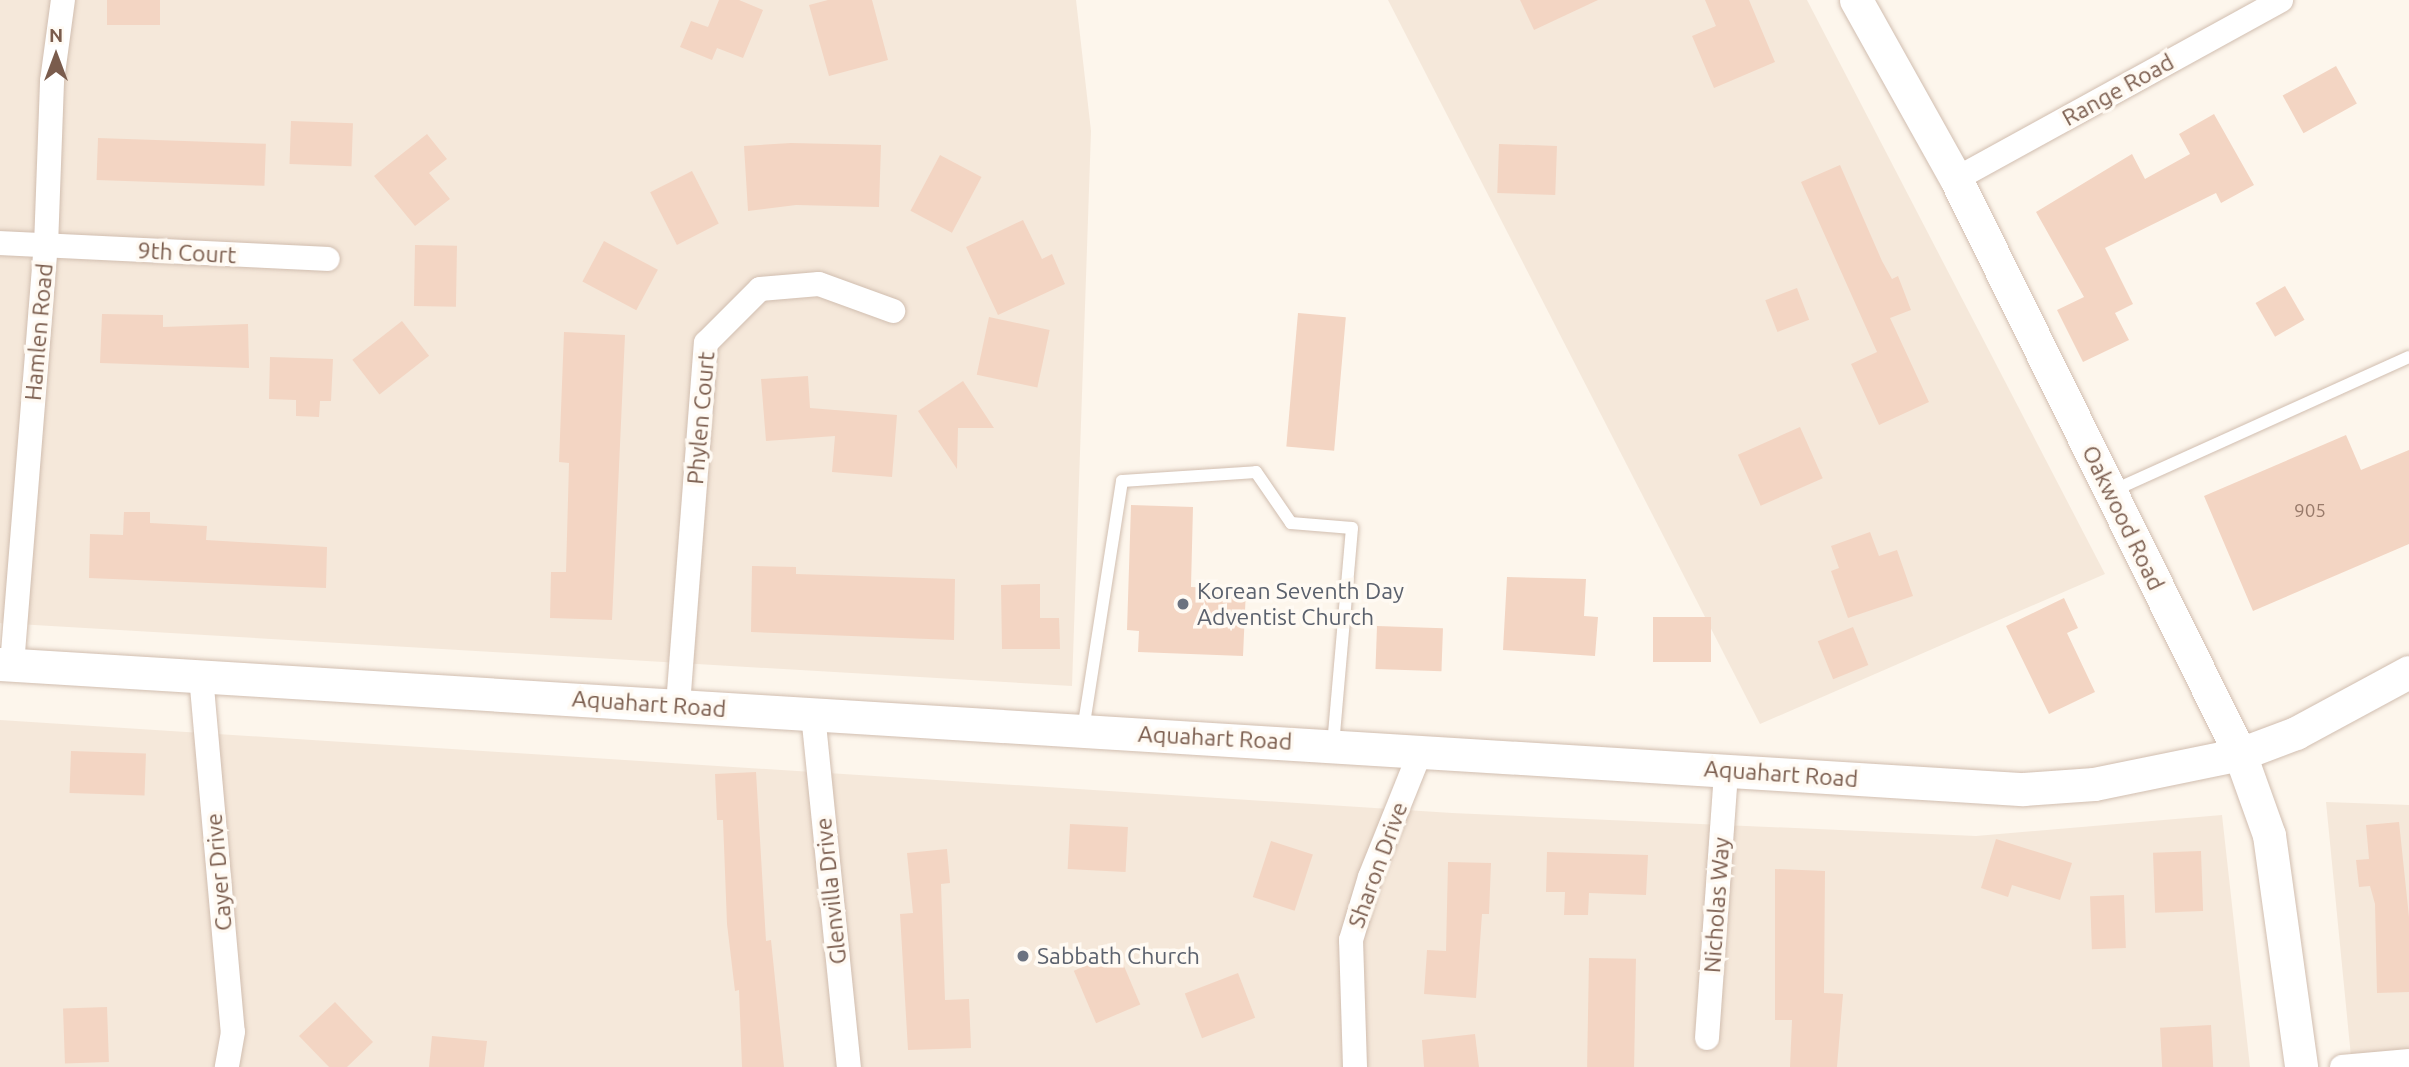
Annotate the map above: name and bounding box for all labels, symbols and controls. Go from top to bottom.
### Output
north arrow [21,21,91,91]
text: N [49,24,63,46]
street label: Range Road [2057,48,2179,132]
street label: 9th Court [137,237,237,269]
street label: Hamlen Road [19,262,59,402]
street label: Phylen Court [681,350,721,486]
street label: Oakwood Road [2076,441,2170,595]
house number: 905 [2294,500,2326,522]
place label: Korean Seventh Day Adventist Church [1197,577,1404,631]
marker: Korean Seventh Day Adventist Church [1175,596,1191,612]
street label: Aquahart Road [571,685,727,723]
street label: Aquahart Road [1137,720,1293,756]
street label: Aquahart Road [1703,755,1859,793]
street label: Sharon Drive [1342,798,1414,932]
street label: Cayer Drive [200,812,238,932]
street label: Glenvilla Drive [810,816,852,966]
street label: Nicholas Way [1698,836,1736,974]
place label: Sabbath Church [1037,942,1200,970]
marker: Sabbath Church [1015,948,1031,964]

